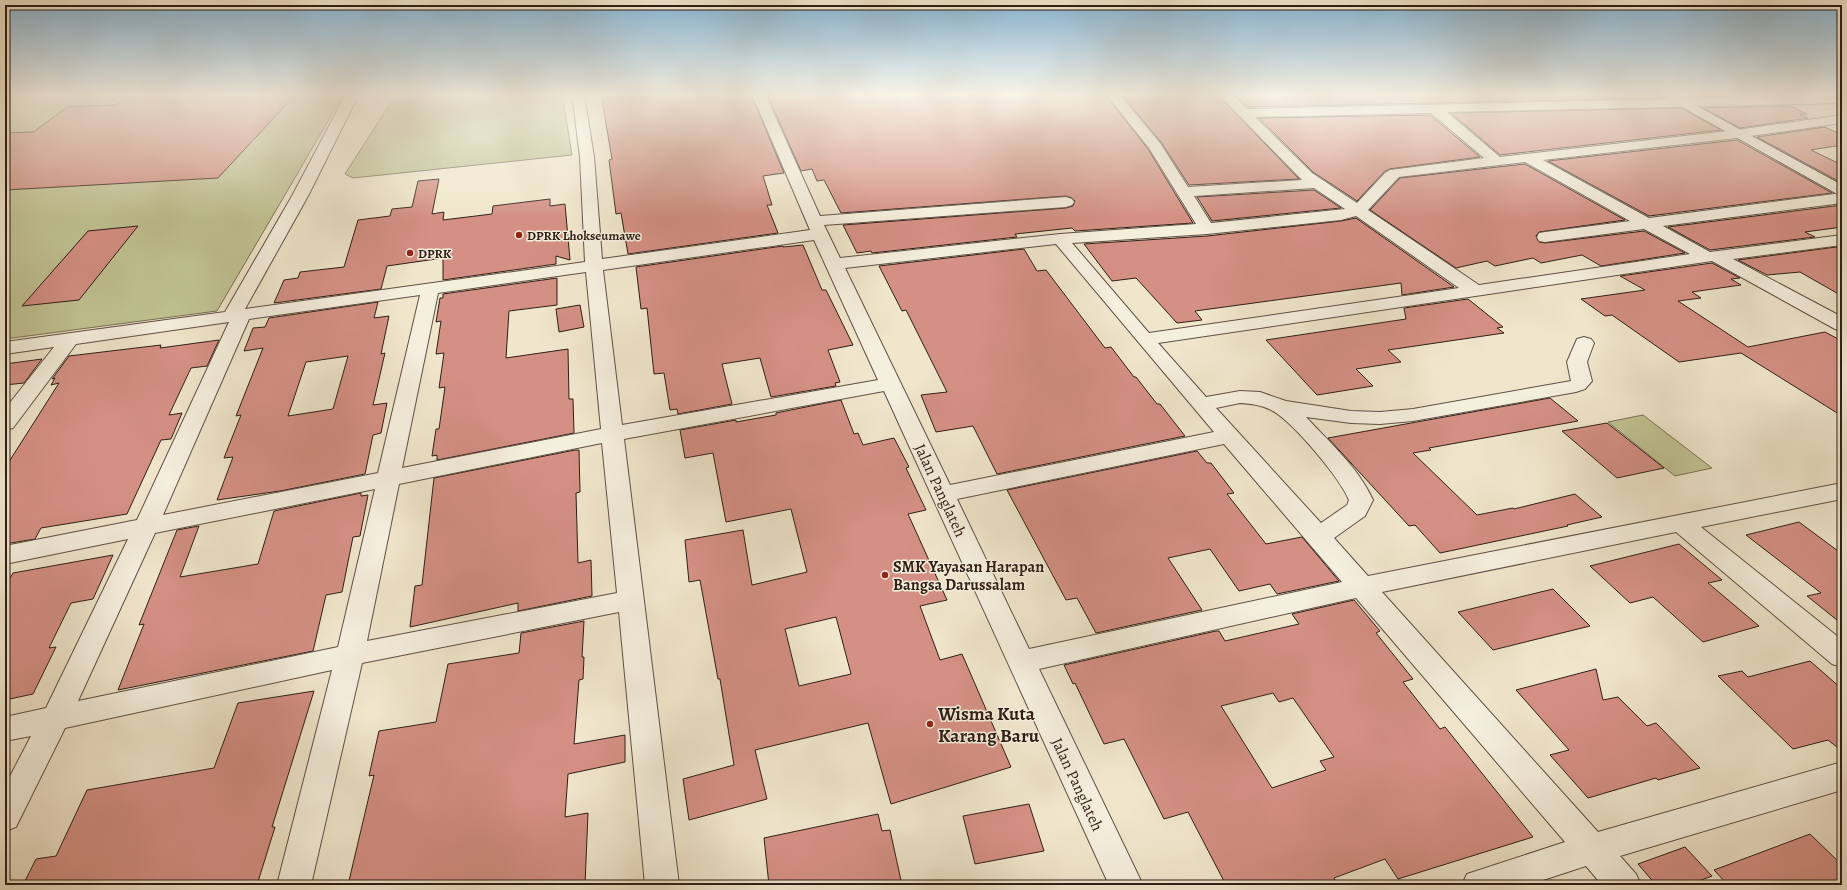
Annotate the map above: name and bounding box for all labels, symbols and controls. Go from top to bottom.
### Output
place label: DPRK Lhokseumawe [527,227,641,244]
marker: DPRK Lhokseumawe [514,230,524,240]
place label: DPRK [418,245,452,262]
marker: DPRK [405,248,415,258]
street label: Jalan Panglateh [909,440,972,541]
place label: SMK Yayasan Harapan Bangsa Darussalam [893,556,1044,596]
marker: SMK Yayasan Harapan Bangsa Darussalam [880,570,890,580]
place label: Wisma Kuta Karang Baru [937,701,1040,749]
marker: Wisma Kuta Karang Baru [925,719,935,729]
street label: Jalan Panglateh [1046,734,1109,835]

